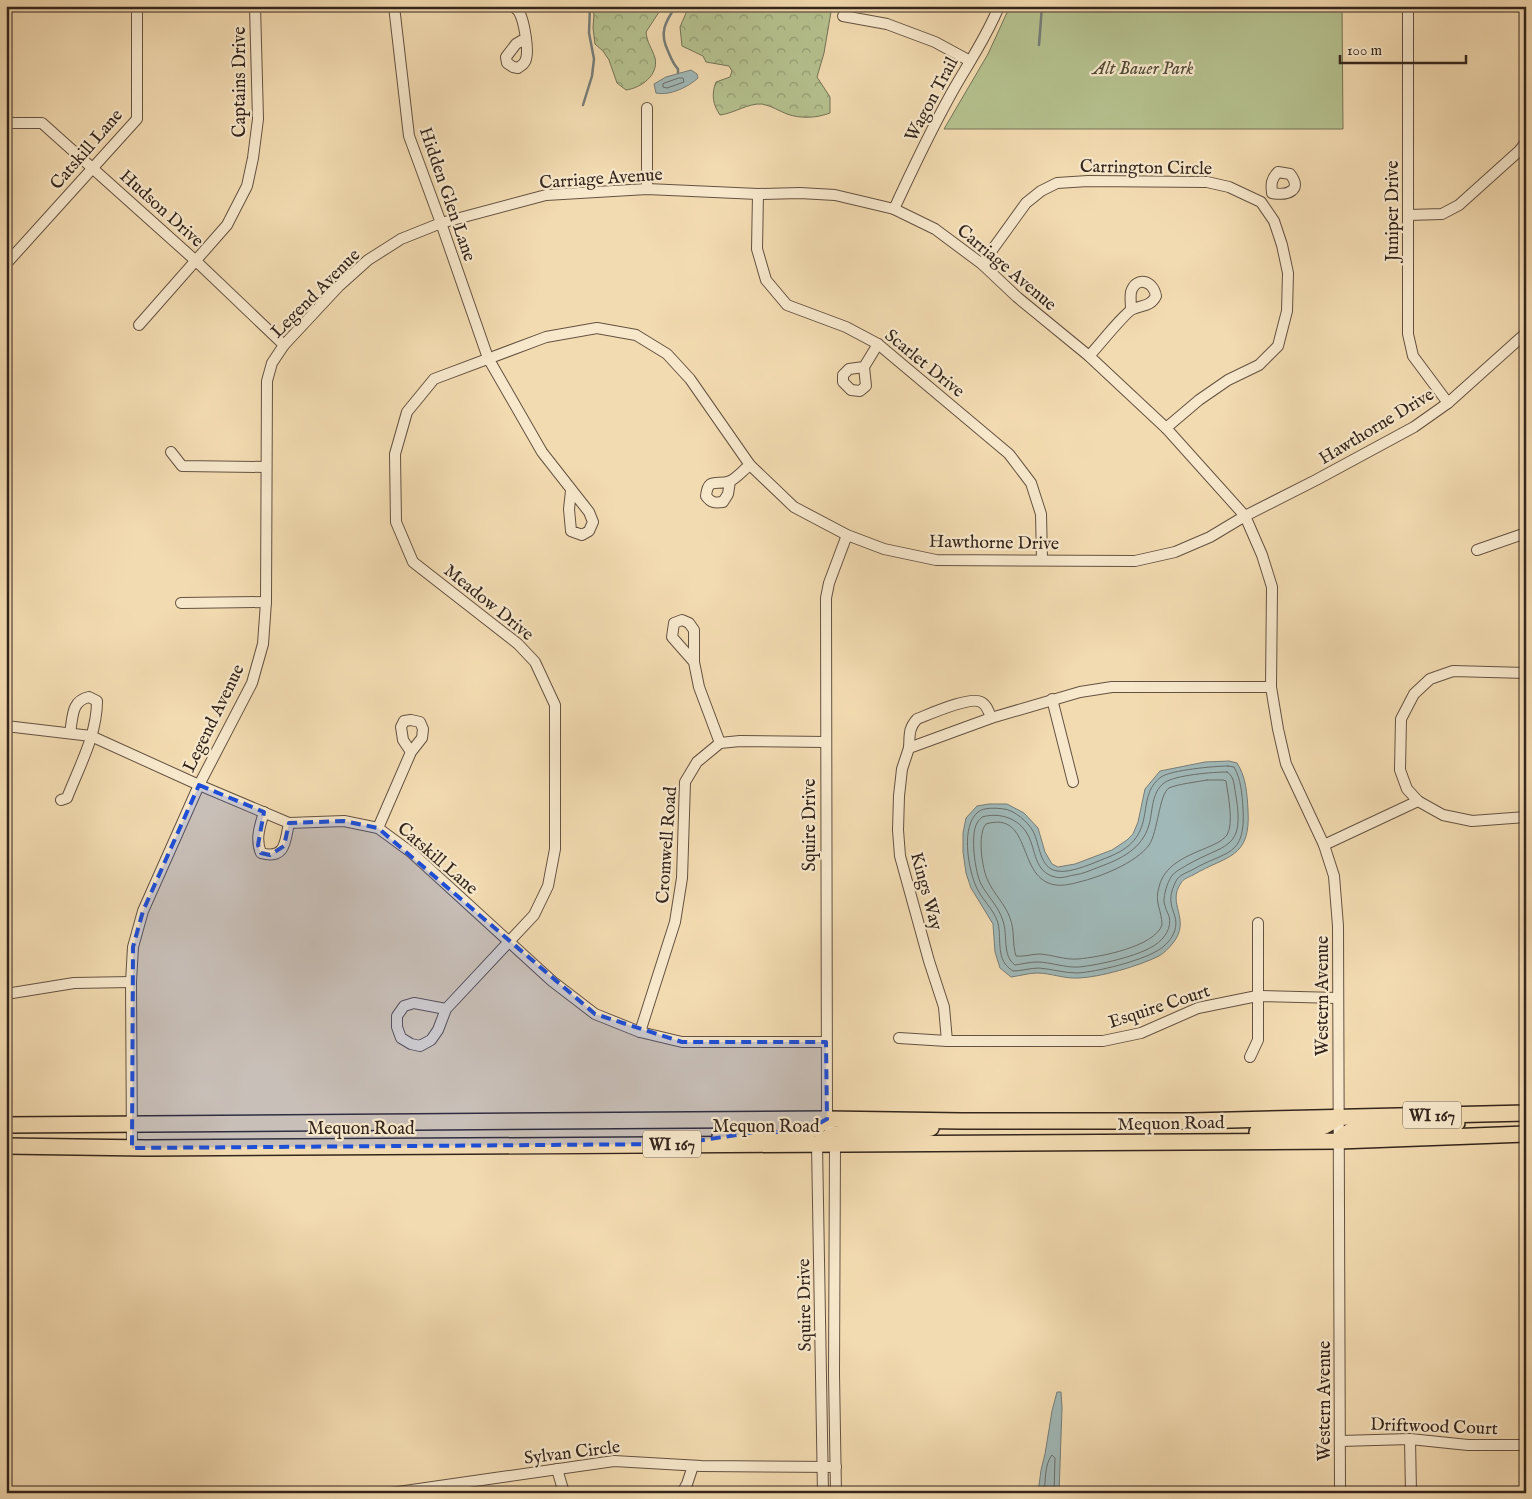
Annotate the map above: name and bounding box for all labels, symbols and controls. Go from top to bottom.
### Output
street label: Captains Drive [229,27,252,137]
scale bar [1340,32,1466,64]
text: 100 m [1347,41,1383,60]
street label: Wagon Trail [900,53,964,146]
park label: Alt Bauer Park [1091,58,1193,81]
street label: Catskill Lane [46,105,129,195]
street label: Hidden Glen Lane [413,124,480,265]
street label: Carrington Circle [1080,156,1212,181]
street label: Juniper Drive [1382,160,1405,264]
street label: Carriage Avenue [539,164,663,195]
street label: Hudson Drive [114,165,208,253]
street label: Carriage Avenue [951,220,1061,317]
street label: Legend Avenue [266,244,366,344]
street label: Scarlet Drive [879,325,969,403]
street label: Hawthorne Drive [1315,384,1439,471]
street label: Hawthorne Drive [929,531,1059,556]
street label: Meadow Drive [438,560,538,647]
street label: Legend Avenue [178,661,250,776]
street label: Squire Drive [799,778,822,872]
street label: Cromwell Road [652,785,683,904]
street label: Catskill Lane [392,818,482,901]
street label: Kings Way [904,850,947,933]
street label: Western Avenue [1312,936,1335,1056]
street label: Esquire Court [1106,980,1213,1035]
road number: WI 167 [1403,1102,1461,1128]
street label: Mequon Road [1117,1112,1225,1137]
street label: Mequon Road [712,1116,820,1139]
street label: Mequon Road [307,1118,415,1141]
road number: WI 167 [643,1130,701,1158]
street label: Squire Drive [793,1258,818,1352]
street label: Western Avenue [1314,1341,1337,1461]
street label: Driftwood Court [1370,1414,1498,1441]
street label: Sylvan Circle [523,1436,622,1471]

